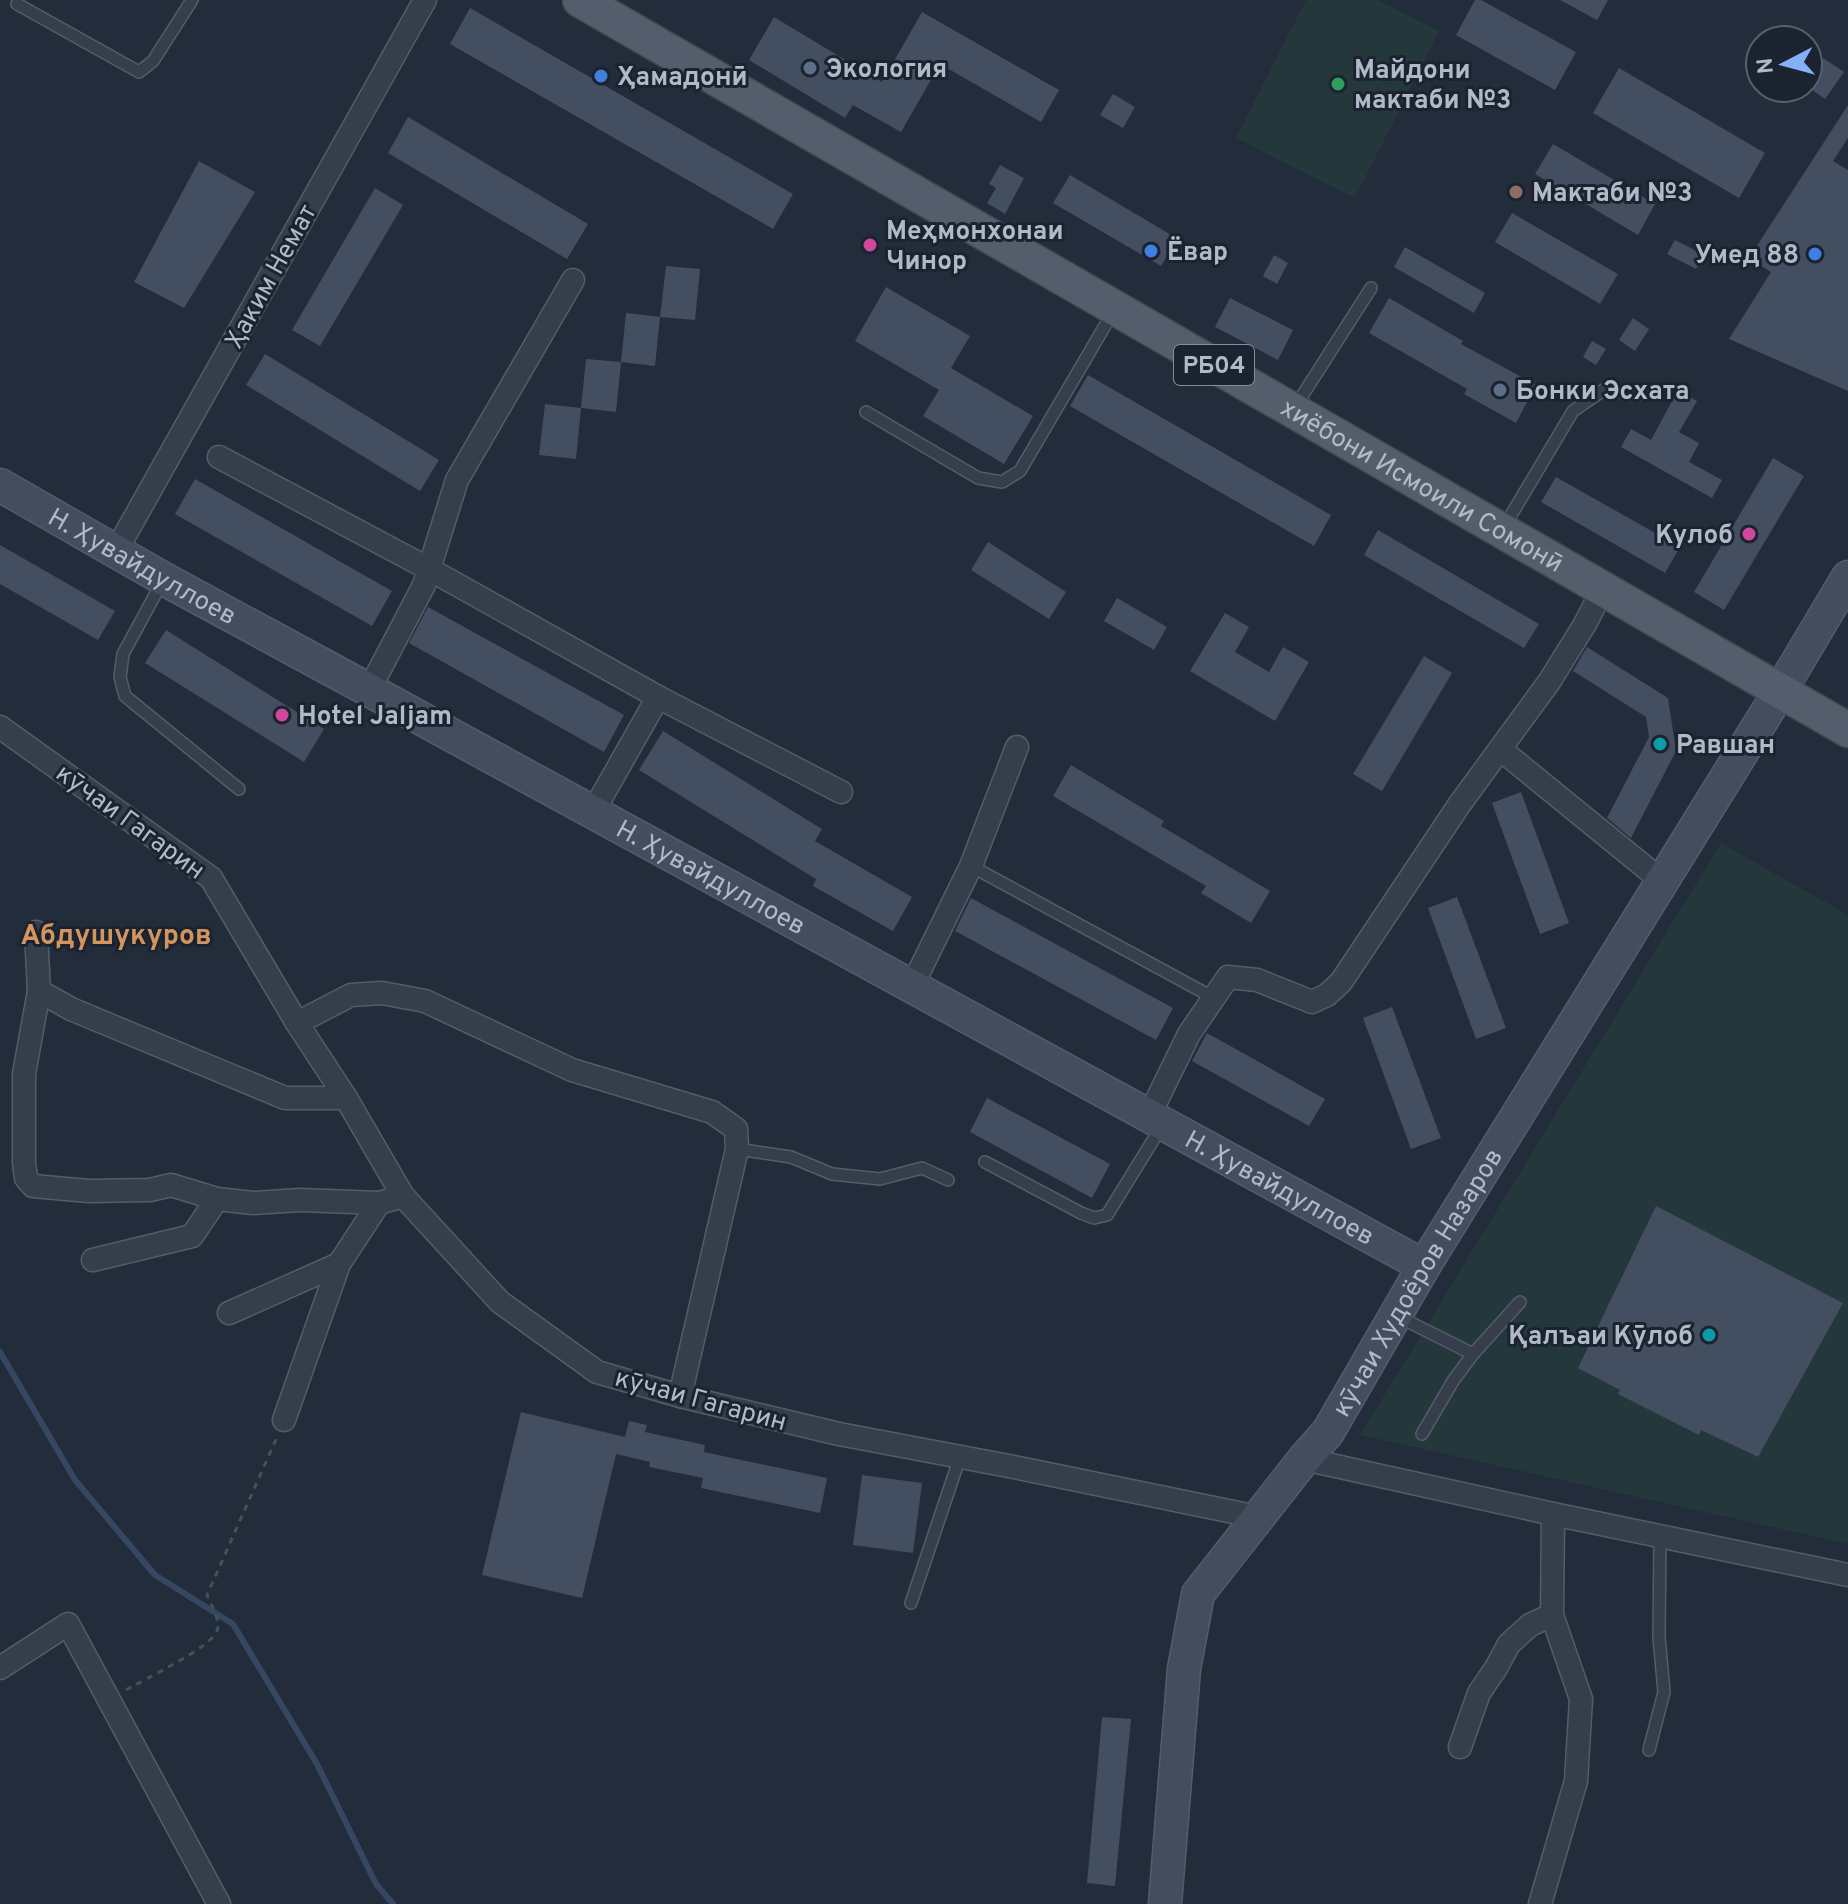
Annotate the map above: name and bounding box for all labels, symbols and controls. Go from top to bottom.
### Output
north arrow [1744,24,1824,104]
place label: Экология [826,54,947,87]
place label: Майдони мактаби №3 [1354,55,1511,118]
text: N [1752,57,1781,75]
marker: Экология [801,59,819,77]
place label: Ҳамадонӣ [617,62,748,95]
marker: Ҳамадонӣ [592,67,610,85]
marker: Майдони мактаби №3 [1329,75,1347,93]
place label: Мактаби №3 [1532,178,1693,211]
marker: Мактаби №3 [1507,183,1525,201]
street label: Ҳаким Немат [219,199,326,355]
place label: Меҳмонхонаи Чинор [886,216,1063,279]
marker: Меҳмонхонаи Чинор [861,236,879,254]
place label: Ёвар [1167,236,1228,270]
place label: Умед 88 [1695,240,1799,273]
marker: Ёвар [1142,242,1160,260]
marker: Умед 88 [1806,245,1824,263]
road number: РБ04 [1174,345,1254,385]
place label: Бонки Эсхата [1516,376,1690,409]
marker: Бонки Эсхата [1491,381,1509,399]
street label: хиёбони Исмоили Сомонӣ [1274,393,1569,582]
street label: Н. Ҳувайдуллоев [41,502,241,634]
place label: Кулоб [1655,520,1733,553]
marker: Кулоб [1740,525,1758,543]
place label: Hotel Jaljam [298,701,452,734]
marker: Hotel Jaljam [273,706,291,724]
place label: Равшан [1676,730,1775,763]
marker: Равшан [1651,735,1669,753]
street label: кӯчаи Гагарин [48,758,211,888]
street label: Н. Ҳувайдуллоев [609,814,810,944]
district label: Абдушукуров [20,919,212,955]
street label: Н. Ҳувайдуллоев [1178,1125,1379,1255]
street label: кӯчаи Худоёров Назаров [1326,1143,1512,1424]
place label: Қалъаи Кӯлоб [1508,1321,1693,1354]
marker: Қалъаи Кӯлоб [1700,1326,1718,1344]
street label: кӯчаи Гагарин [611,1363,790,1440]

